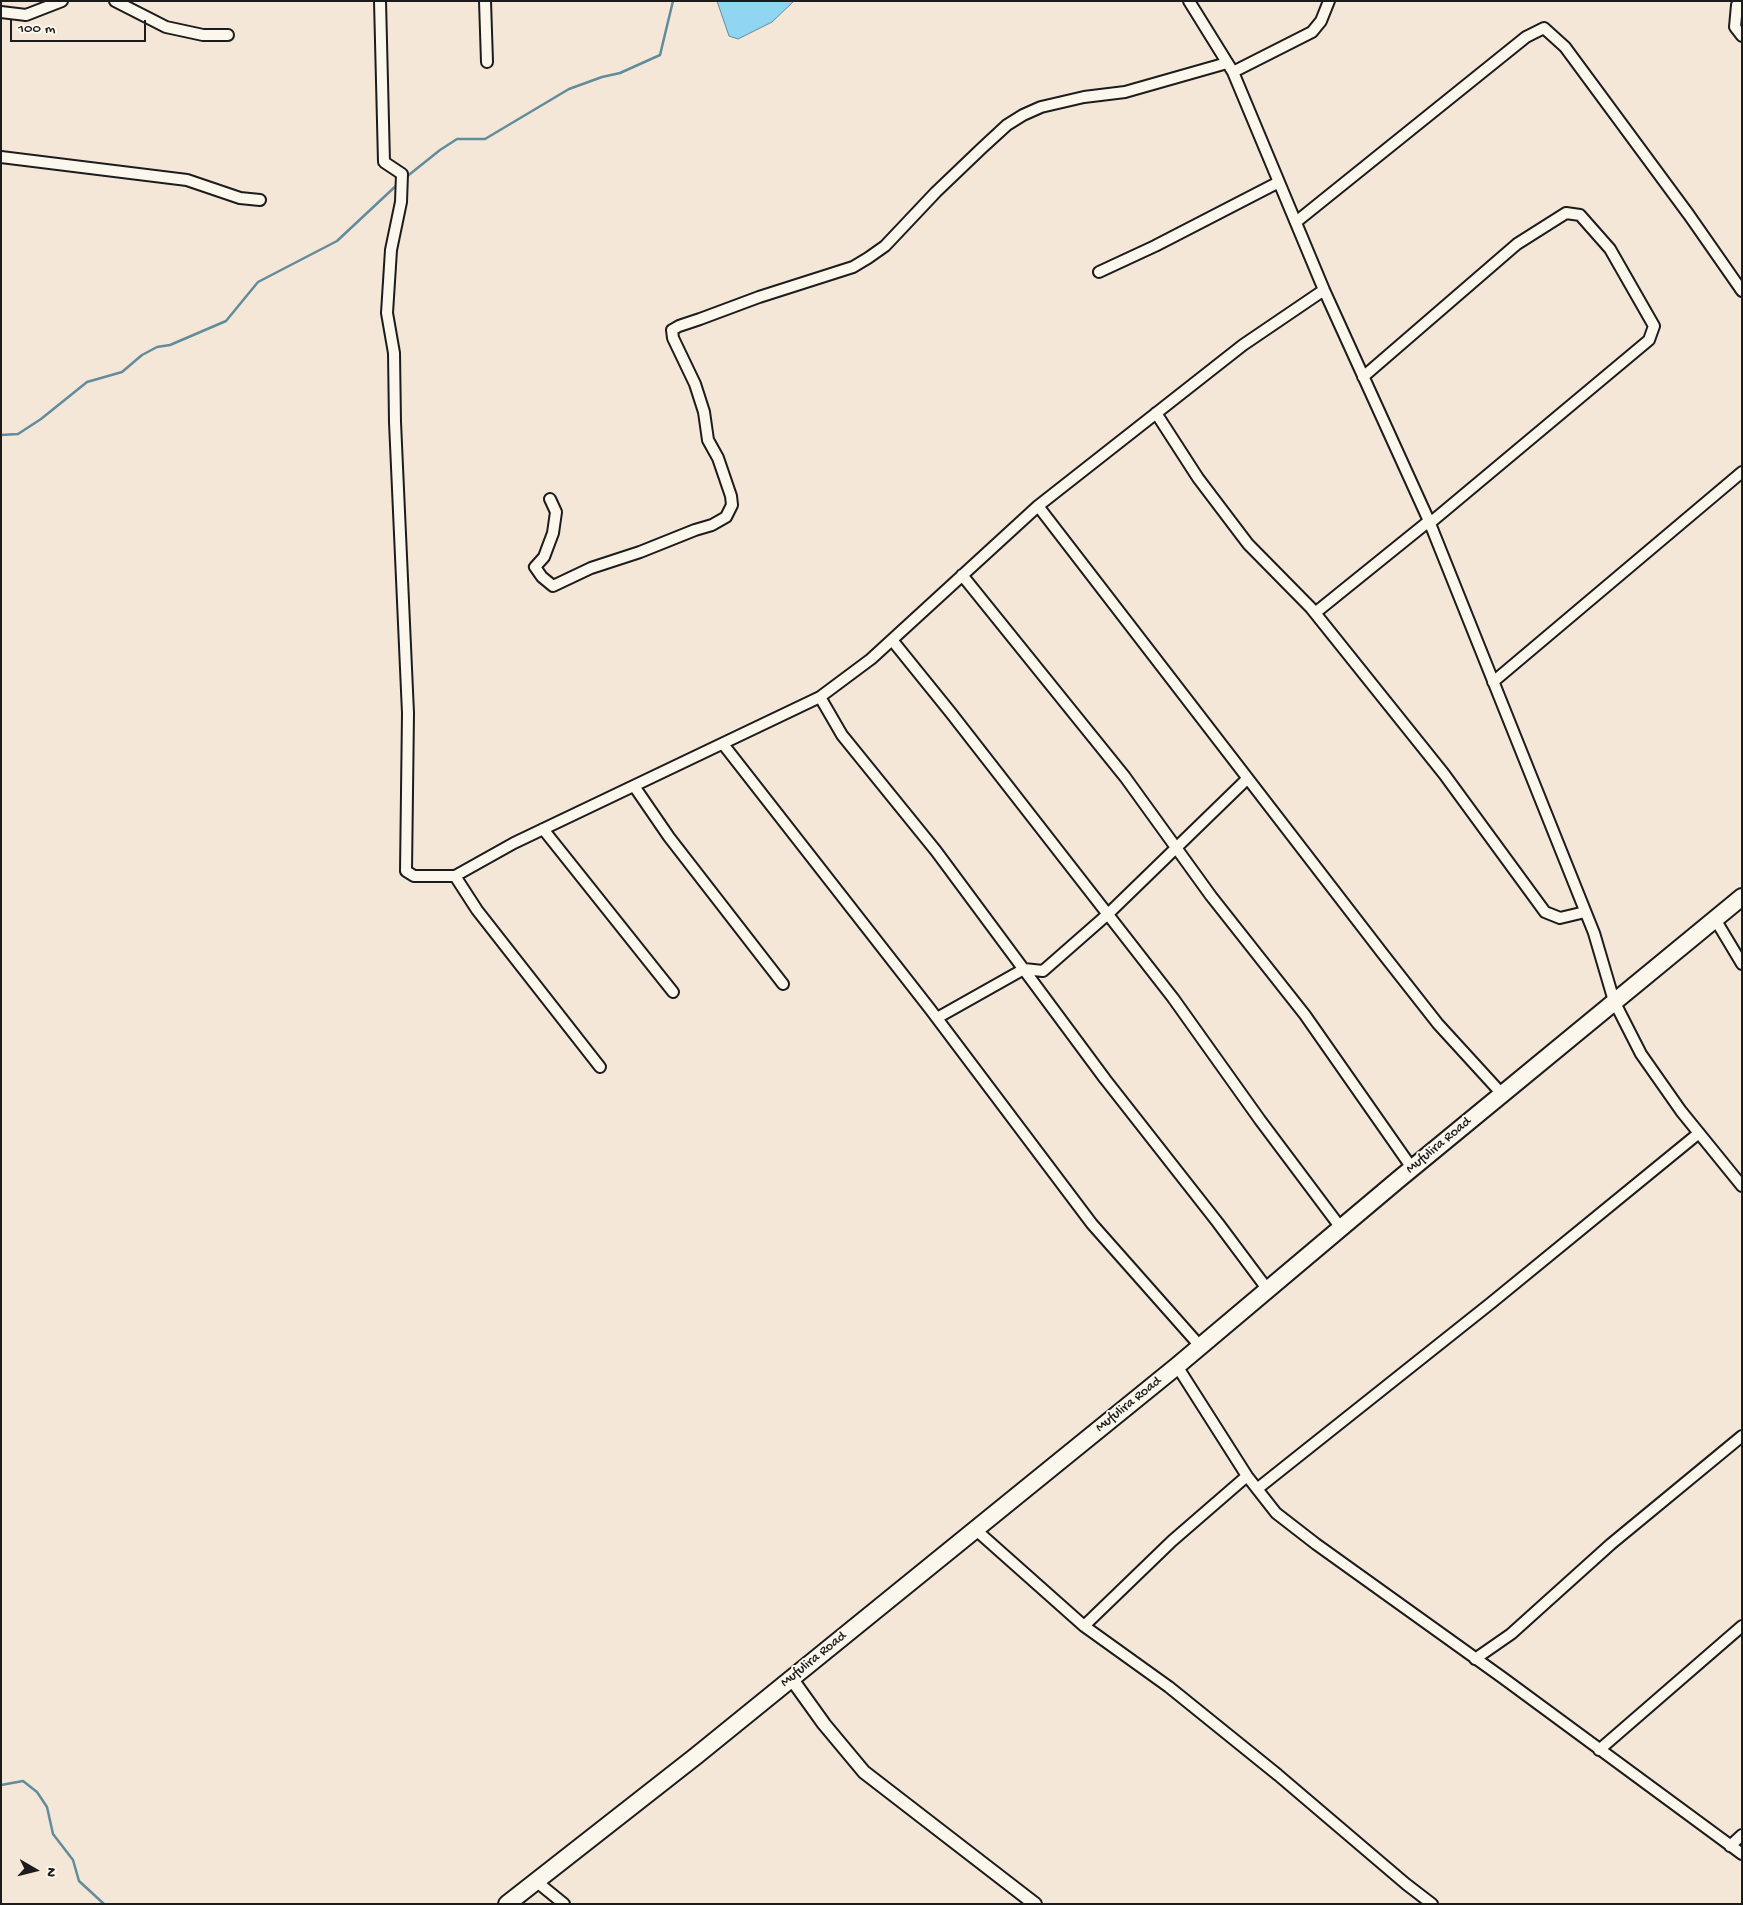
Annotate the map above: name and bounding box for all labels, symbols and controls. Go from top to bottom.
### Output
scale bar [12,10,149,42]
text: 100 m [18,20,55,38]
street label: Mufulira Road [1403,1114,1475,1178]
street label: Mufulira Road [1093,1373,1165,1437]
street label: Mufulira Road [778,1628,850,1692]
north arrow [10,1845,60,1895]
text: N [41,1866,59,1878]

